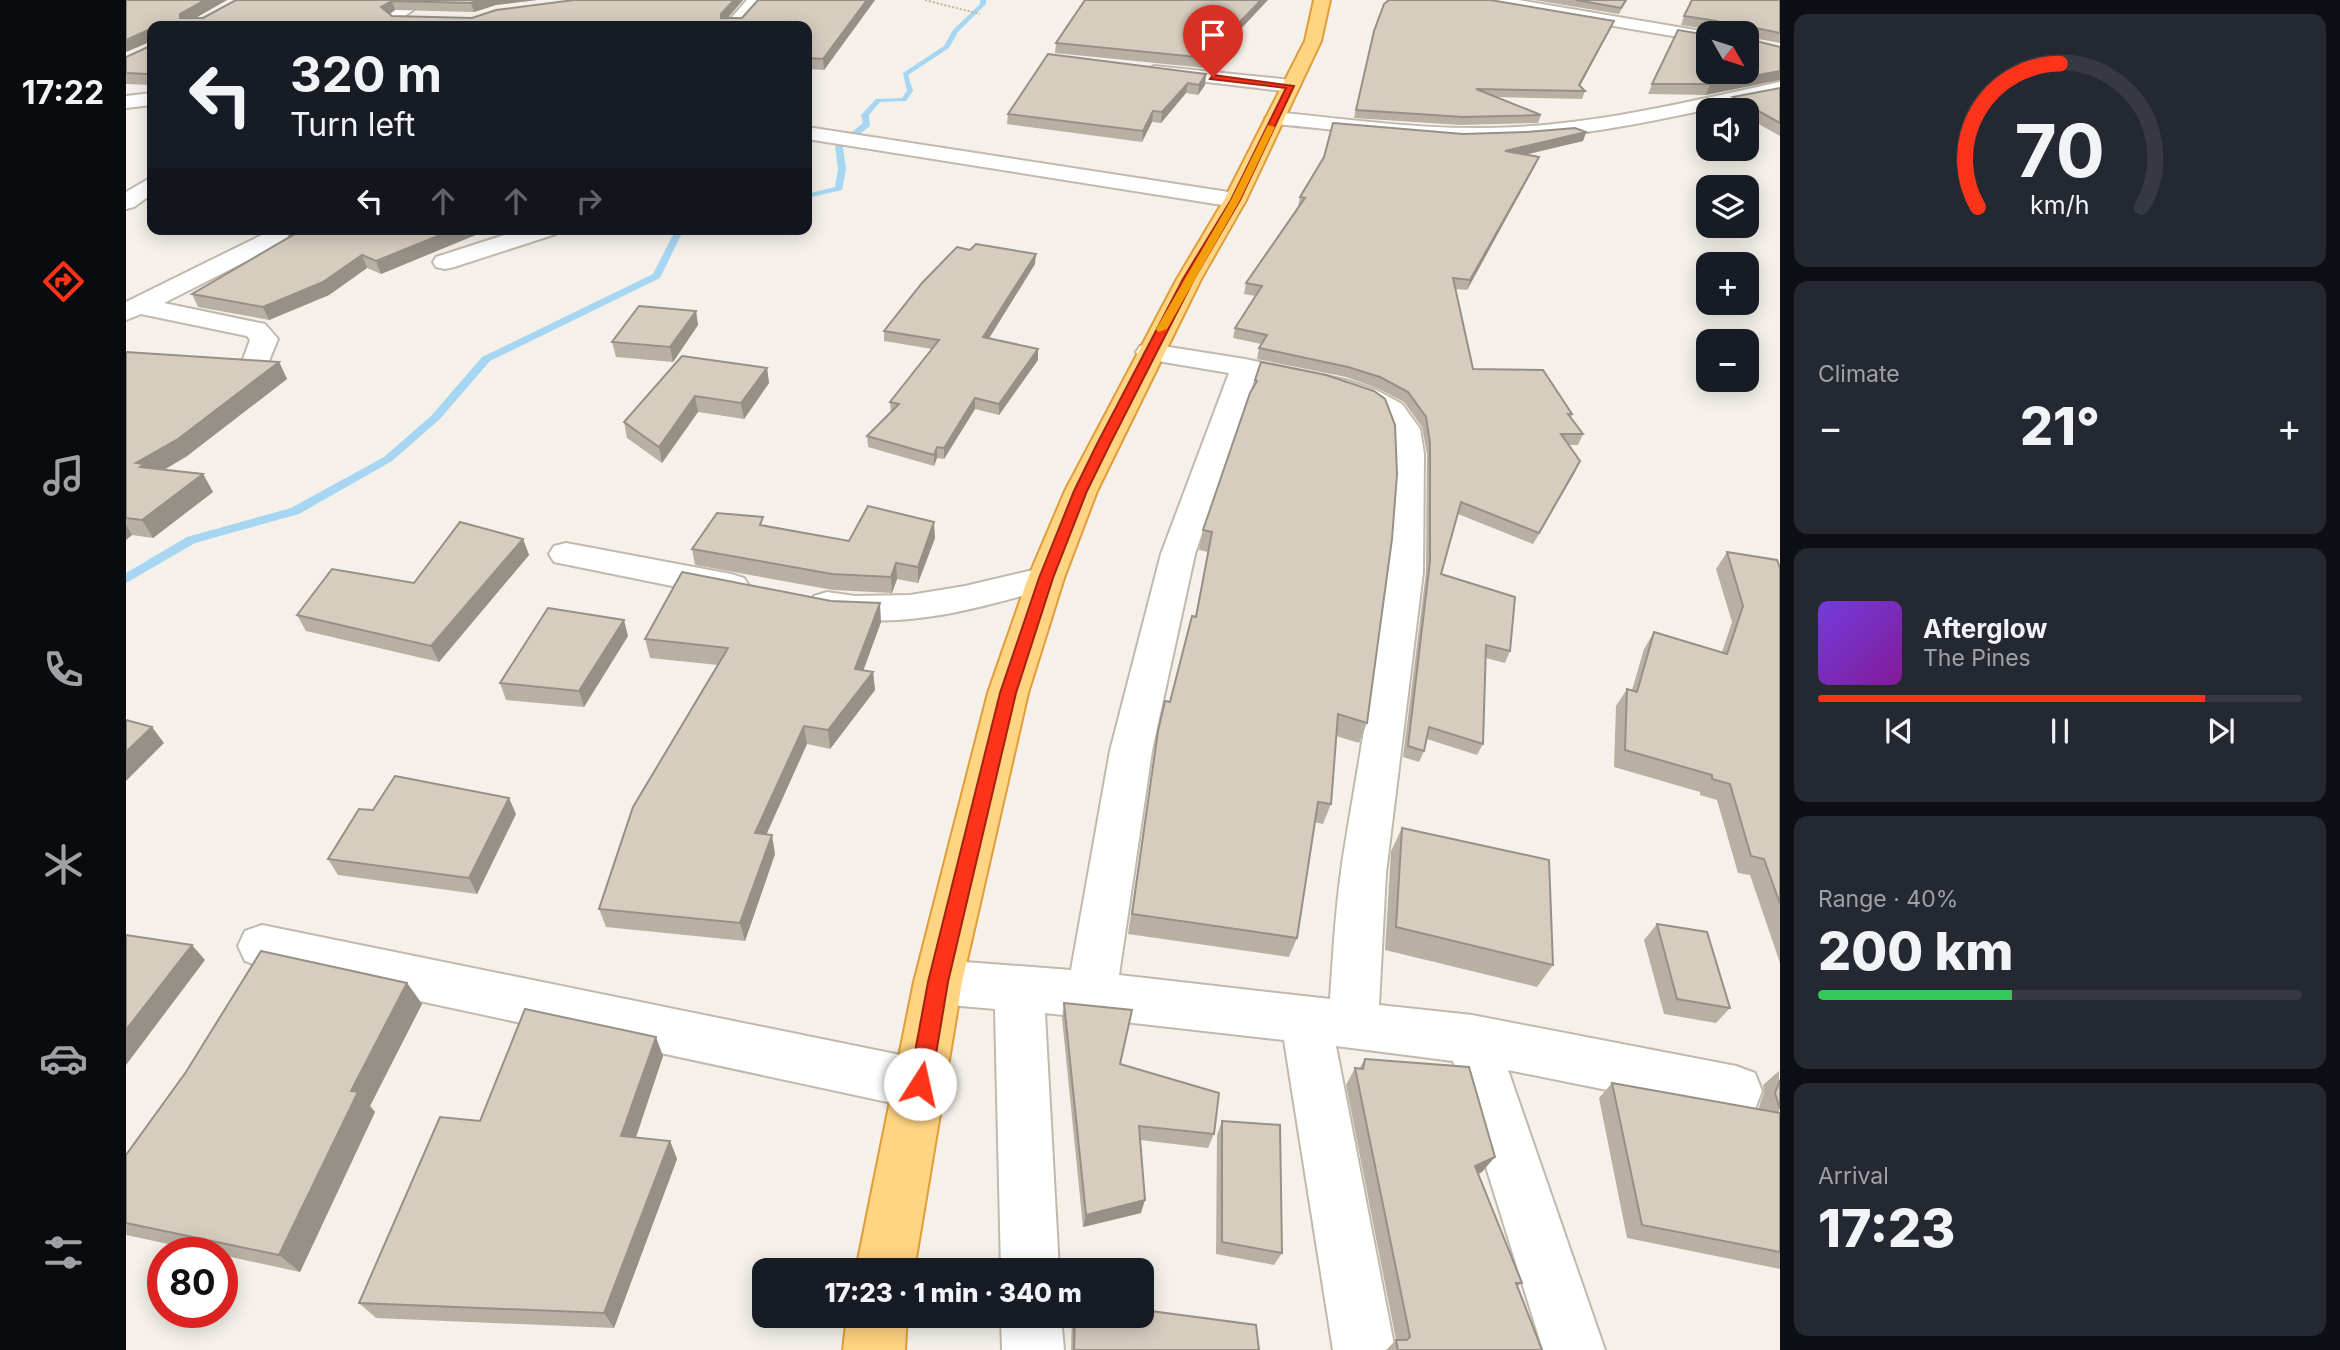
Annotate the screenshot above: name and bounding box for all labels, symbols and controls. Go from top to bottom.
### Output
pin [1183,5,1243,77]
icon: arrive [1194,16,1232,54]
north arrow [1696,21,1759,84]
map controls [1696,21,1759,392]
text: 320 m [290,45,442,104]
icon: left [175,49,266,140]
text: 17:22 [22,73,104,112]
button: sound [1696,98,1759,161]
text: Turn left [290,105,415,144]
text: 70 [2015,106,2105,195]
button: layers [1696,175,1759,238]
icon: left [351,182,389,220]
icon: ahead [424,182,462,220]
icon: ahead [497,182,535,220]
icon: right [570,182,608,220]
text: km/h [2030,189,2090,219]
button: + [1696,252,1759,315]
icon: directions [39,257,88,306]
button: − [1696,329,1759,392]
text: Climate [1818,360,1900,388]
text: 21° [2020,395,2100,458]
text: − [1818,404,1843,450]
text: + [2277,404,2302,450]
icon: music [39,451,88,500]
text: Afterglow [1923,613,2047,644]
text: The Pines [1923,644,2031,672]
icon: phone [39,645,88,694]
icon: previous [1880,712,1918,750]
icon: pause [2041,712,2079,750]
icon: next [2202,712,2240,750]
icon: climate [39,840,88,889]
text: Range · 40% [1818,885,1958,913]
text: 200 km [1818,920,2014,983]
icon: car [39,1034,88,1083]
position arrow [883,1047,957,1121]
text: Arrival [1818,1162,1889,1190]
text: 17:23 [1818,1197,1955,1260]
icon: filters [39,1228,88,1277]
speed limit sign: 80 [147,1237,238,1328]
text: 17:23 · 1 min · 340 m [824,1277,1082,1308]

